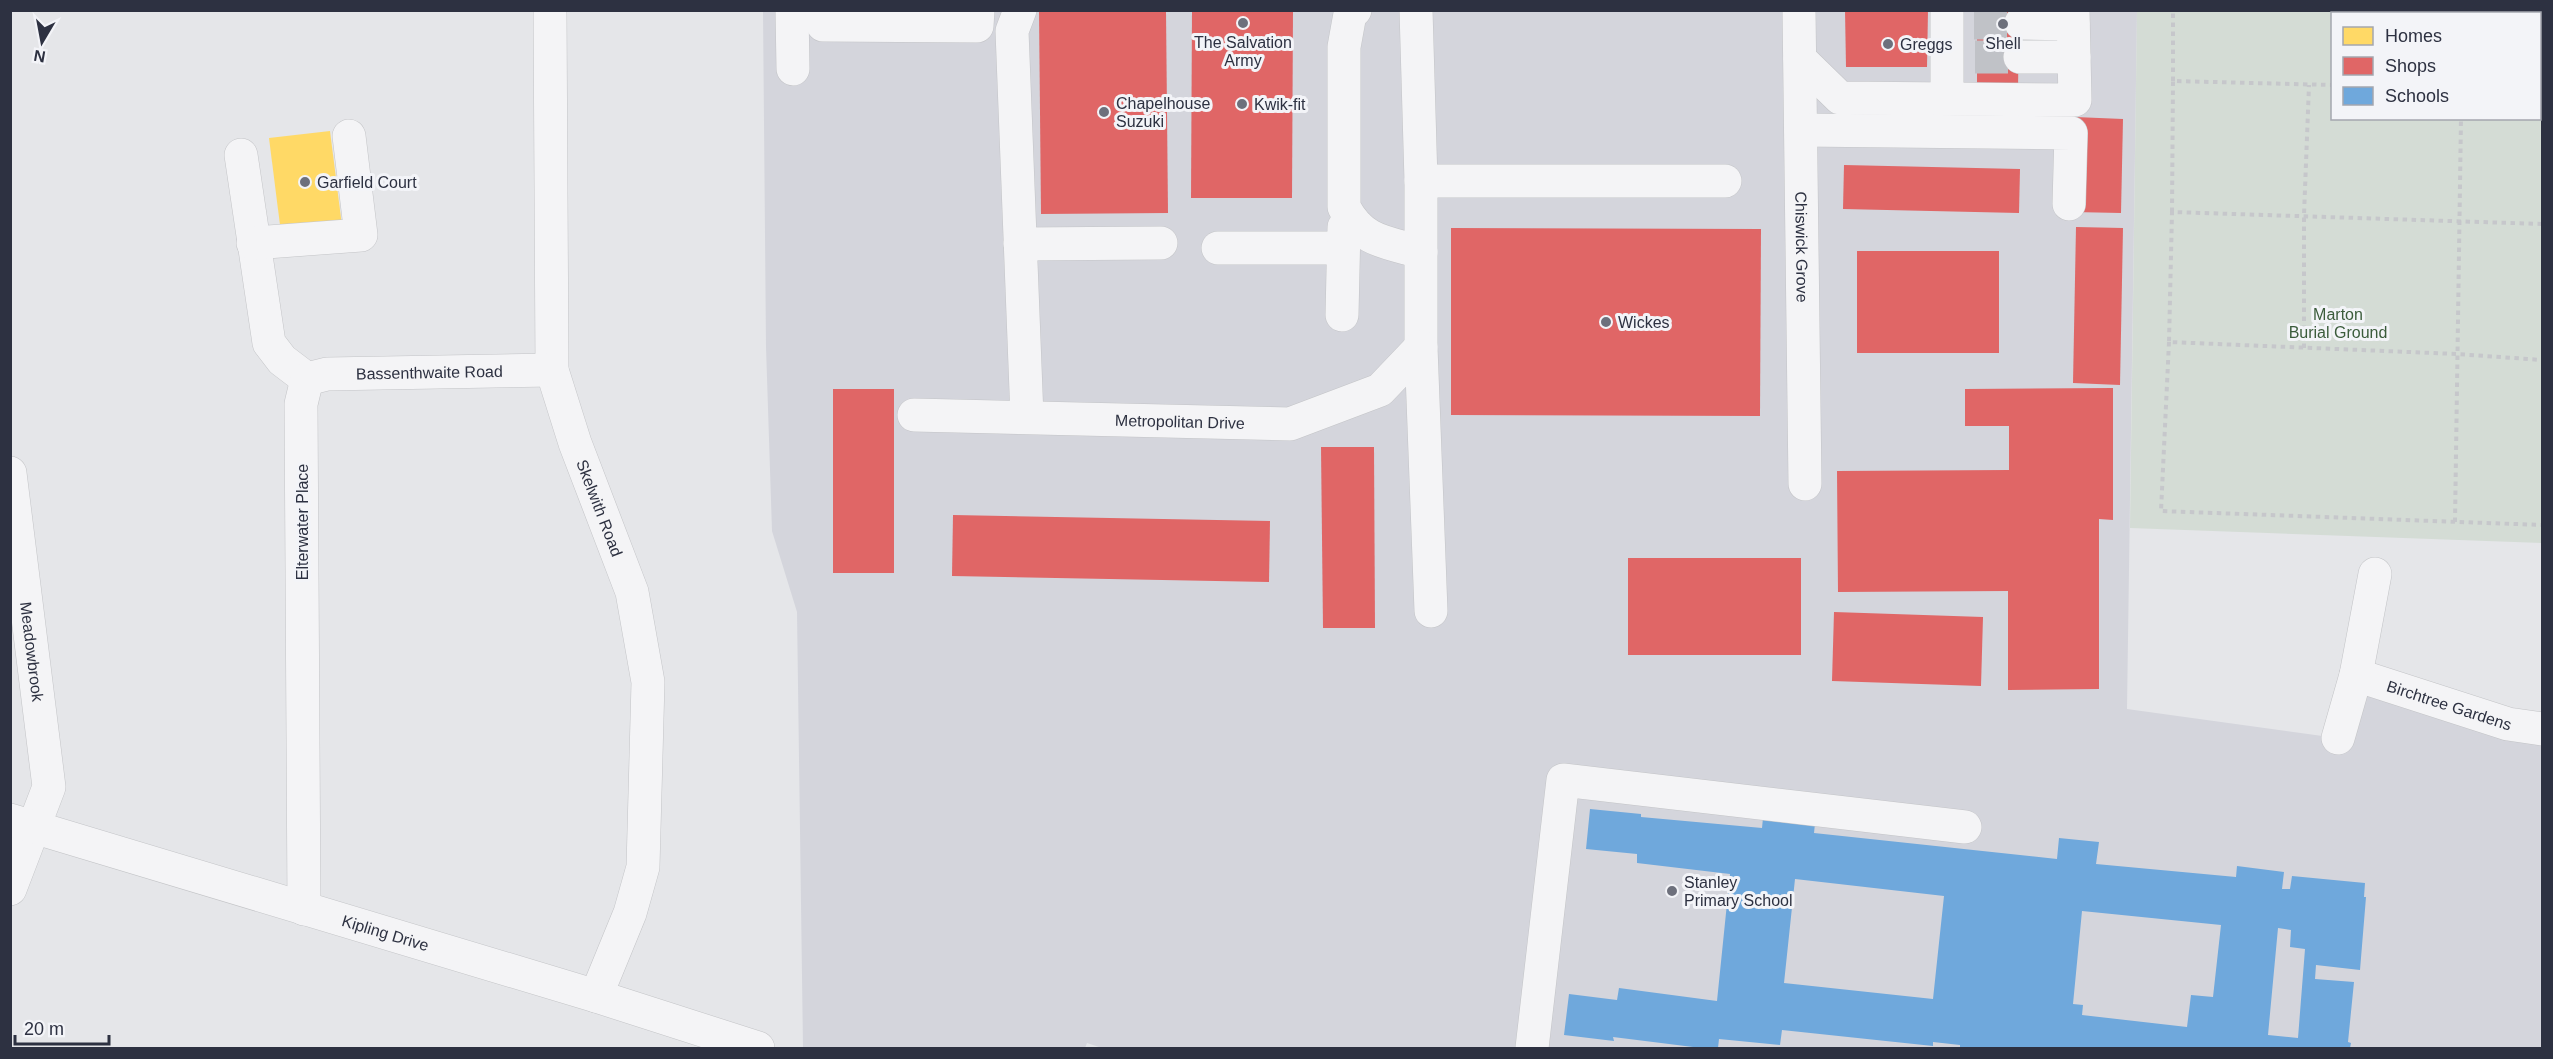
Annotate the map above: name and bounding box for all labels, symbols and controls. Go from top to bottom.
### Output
north arrow [12,12,72,72]
legend [2331,12,2541,120]
marker: The Salvation Army [1236,16,1250,30]
marker: Shell [1996,17,2010,31]
text: Homes [2385,26,2442,46]
place label: The Salvation Army [1194,34,1292,69]
place label: Shell [1985,35,2021,52]
place label: Greggs [1900,36,1952,53]
marker: Greggs [1881,37,1895,51]
text: N [32,47,47,66]
text: Shops [2385,56,2436,76]
text: Schools [2385,86,2449,106]
place label: Chapelhouse Suzuki [1116,95,1210,130]
place label: Kwik-fit [1254,96,1306,113]
marker: Kwik-fit [1235,97,1249,111]
marker: Chapelhouse Suzuki [1097,105,1111,119]
place label: Garfield Court [317,174,417,191]
marker: Garfield Court [298,175,312,189]
street label: Chiswick Grove [1792,191,1811,303]
park label: Marton Burial Ground [2289,306,2387,341]
place label: Wickes [1618,314,1670,331]
marker: Wickes [1599,315,1613,329]
street label: Bassenthwaite Road [356,363,503,382]
street label: Metropolitan Drive [1115,412,1245,432]
street label: Skelwith Road [573,457,626,559]
street label: Elterwater Place [294,464,311,580]
street label: Meadowbrook [17,601,46,704]
street label: Birchtree Gardens [2385,678,2514,734]
place label: Stanley Primary School [1684,874,1792,909]
marker: Stanley Primary School [1665,884,1679,898]
street label: Kipling Drive [340,912,431,954]
scale bar [15,1008,110,1046]
text: 20 m [24,1019,64,1039]

